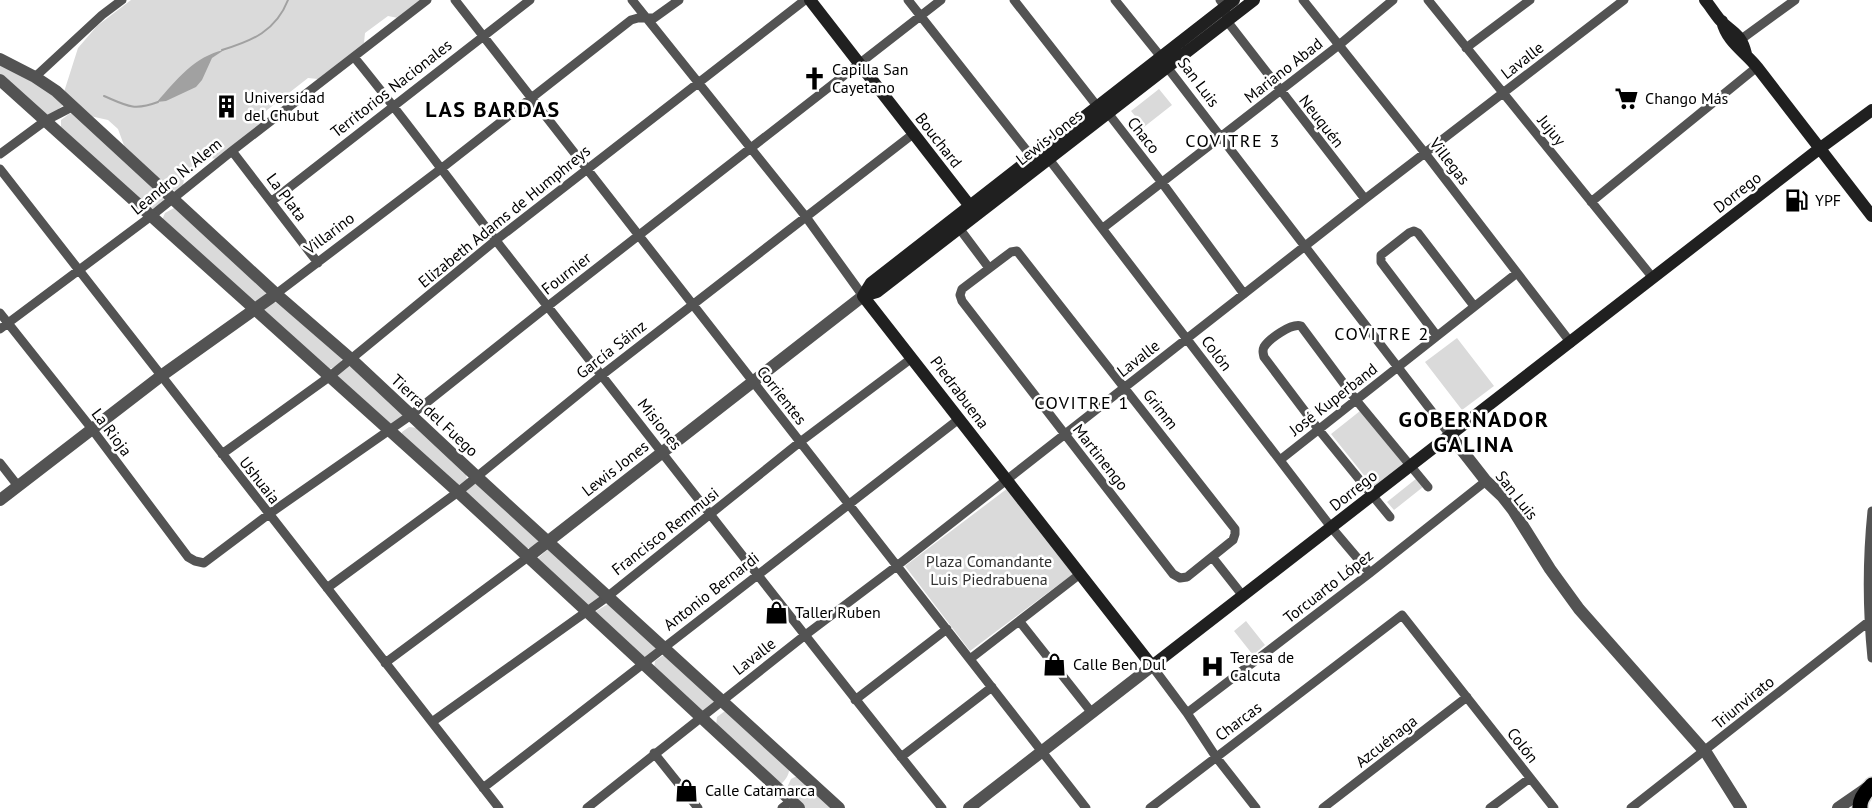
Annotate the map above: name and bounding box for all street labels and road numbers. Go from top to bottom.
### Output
street label: Mariano Abad [1240,33,1326,107]
street label: Territorios Nacionales [326,34,456,142]
street label: Lavalle [1497,37,1547,83]
street label: San Luis [1174,53,1224,111]
street label: Neuquén [1295,91,1349,151]
street label: Lewis Jones [1012,105,1087,169]
street label: Bouchard [911,108,967,172]
street label: Jujuy [1533,110,1571,150]
street label: Chaco [1123,113,1165,157]
street label: Leandro N. Alem [127,133,225,219]
street label: Villegas [1425,133,1475,189]
street label: Elizabeth Adams de Humphreys [414,140,594,292]
street label: Dorrego [1709,167,1765,217]
street label: La Plata [262,169,312,225]
street label: Villarino [299,208,358,259]
street label: Fournier [537,247,595,299]
street label: García Sáinz [572,315,650,383]
street label: Colón [1197,331,1237,375]
street label: Lavalle [1113,335,1163,381]
street label: Piedrabuena [926,352,994,432]
street label: José Kuperband [1284,358,1381,440]
street label: Corrientes [753,362,811,429]
street label: Tierra del Fuego [387,369,483,461]
street label: Grimm [1139,385,1183,433]
street label: Misiones [634,394,687,454]
street label: La Rioja [88,404,136,460]
street label: Martinengo [1069,420,1133,494]
street label: Lewis Jones [578,436,653,500]
street label: Ushuaia [235,452,285,508]
street label: Dorrego [1325,465,1381,515]
street label: San Luis [1492,466,1543,524]
street label: Francisco Remmusi [607,483,723,579]
street label: Torcuarto López [1279,545,1377,627]
street label: Antonio Bernardi [659,547,763,635]
street label: Lavalle [729,633,779,679]
street label: Triunvirato [1708,671,1778,733]
street label: Charcas [1211,697,1265,745]
street label: Azcuénaga [1351,711,1421,771]
street label: Colón [1503,723,1543,767]

